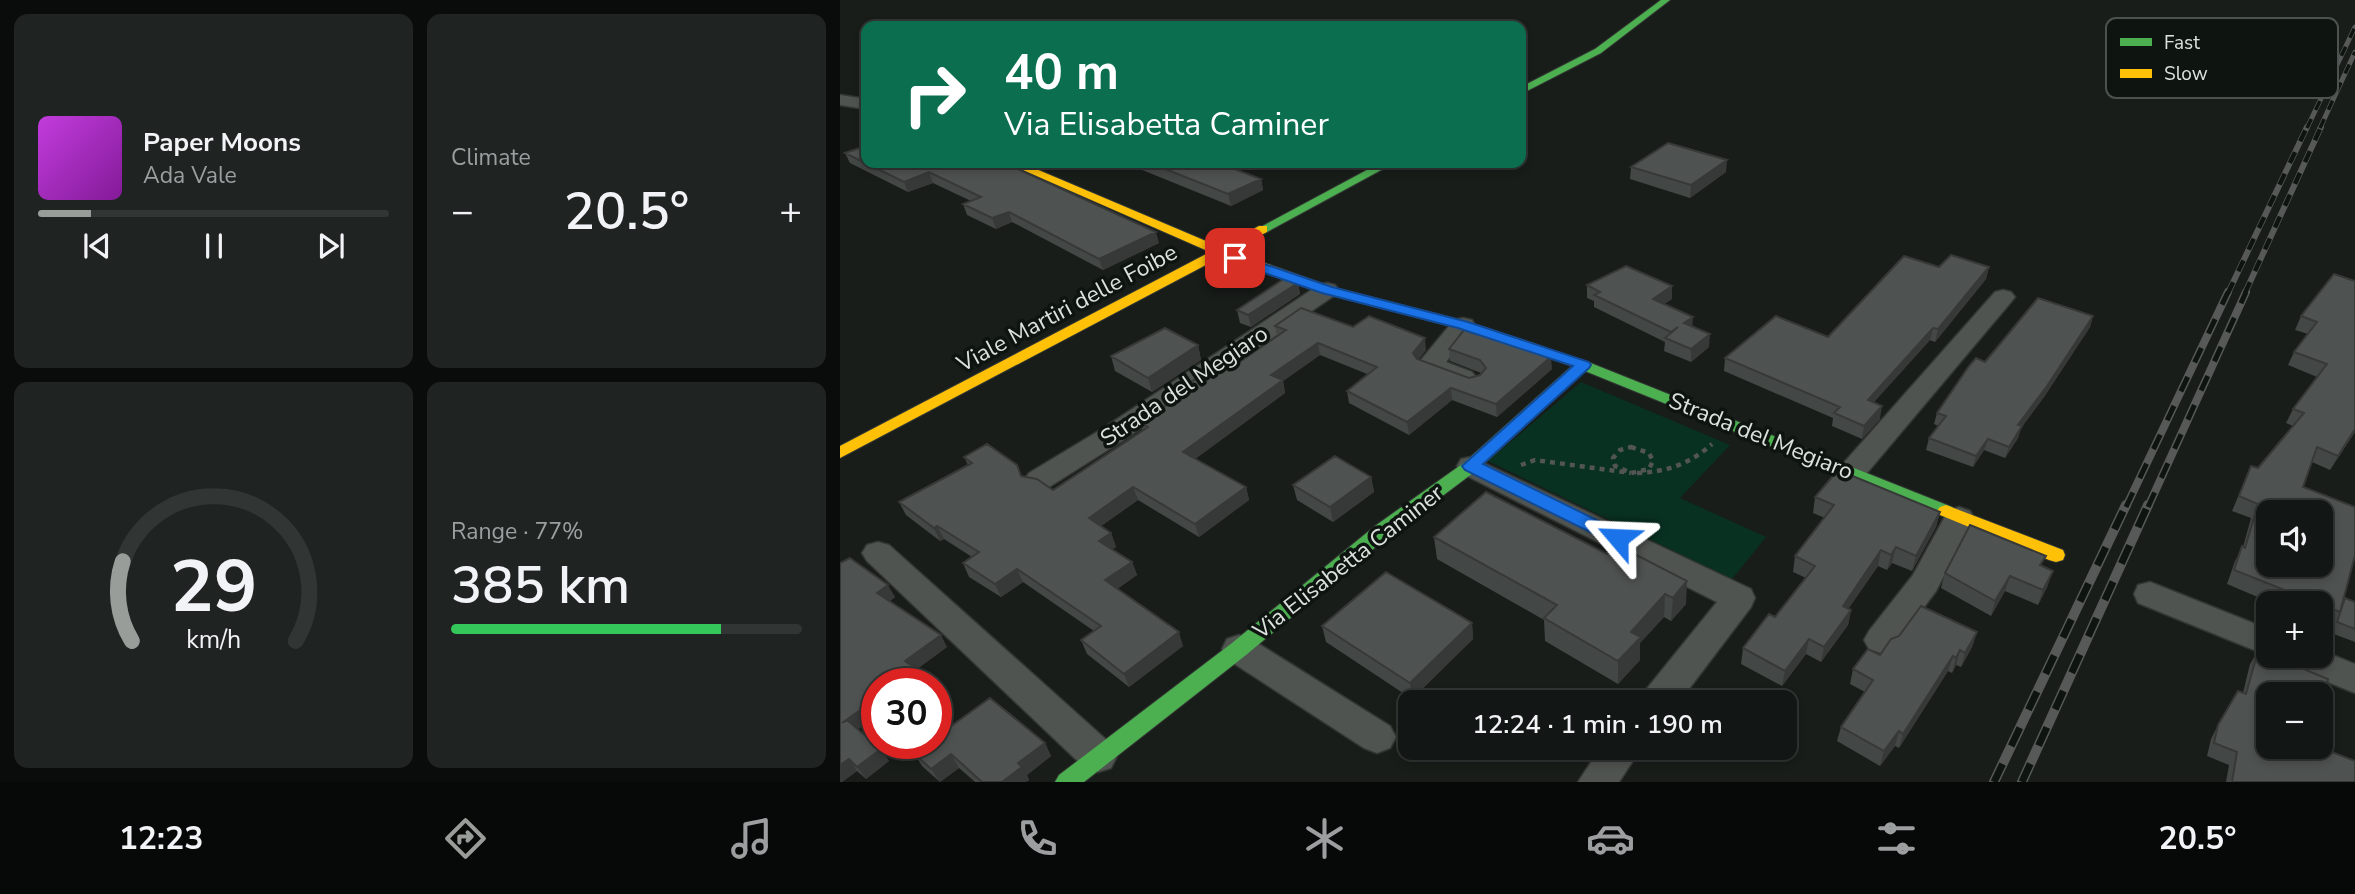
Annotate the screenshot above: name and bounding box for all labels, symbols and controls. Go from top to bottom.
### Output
legend [2106,18,2338,98]
text: Fast [2164,30,2200,56]
text: 40 m [1004,39,1119,106]
icon: right [889,49,980,140]
text: Slow [2164,61,2208,87]
text: Via Elisabetta Caminer [1004,103,1329,146]
text: Paper Moons [143,125,301,160]
text: Climate [451,142,531,173]
text: Ada Vale [143,160,237,191]
text: 20.5° [564,176,689,247]
text: − [451,186,474,237]
text: + [779,186,802,237]
icon: previous [78,227,116,265]
icon: pause [195,227,233,265]
icon: next [312,227,350,265]
pin [1205,228,1265,288]
street label: Viale Martiri delle Foibe [951,237,1182,380]
icon: arrive [1216,239,1254,277]
street label: Strada del Megiaro [1094,318,1274,454]
street label: Strada del Megiaro [1664,385,1858,487]
street label: Via Elisabetta Caminer [1246,477,1450,647]
map controls [2256,500,2333,759]
button: sound [2256,500,2333,577]
position arrow [1581,501,1655,575]
text: Range · 77% [451,516,583,547]
text: 29 [170,537,257,637]
text: 385 km [451,550,630,621]
button: + [2256,591,2333,668]
text: km/h [186,623,241,657]
speed limit sign: 30 [861,668,952,759]
button: − [2256,682,2333,759]
text: 12:24 · 1 min · 190 m [1472,707,1723,742]
icon: directions [441,814,490,863]
icon: music [727,814,776,863]
icon: phone [1013,814,1062,863]
icon: climate [1300,814,1349,863]
icon: car [1586,814,1635,863]
icon: filters [1872,814,1921,863]
text: 12:23 [119,817,203,860]
text: 20.5° [2159,817,2236,860]

